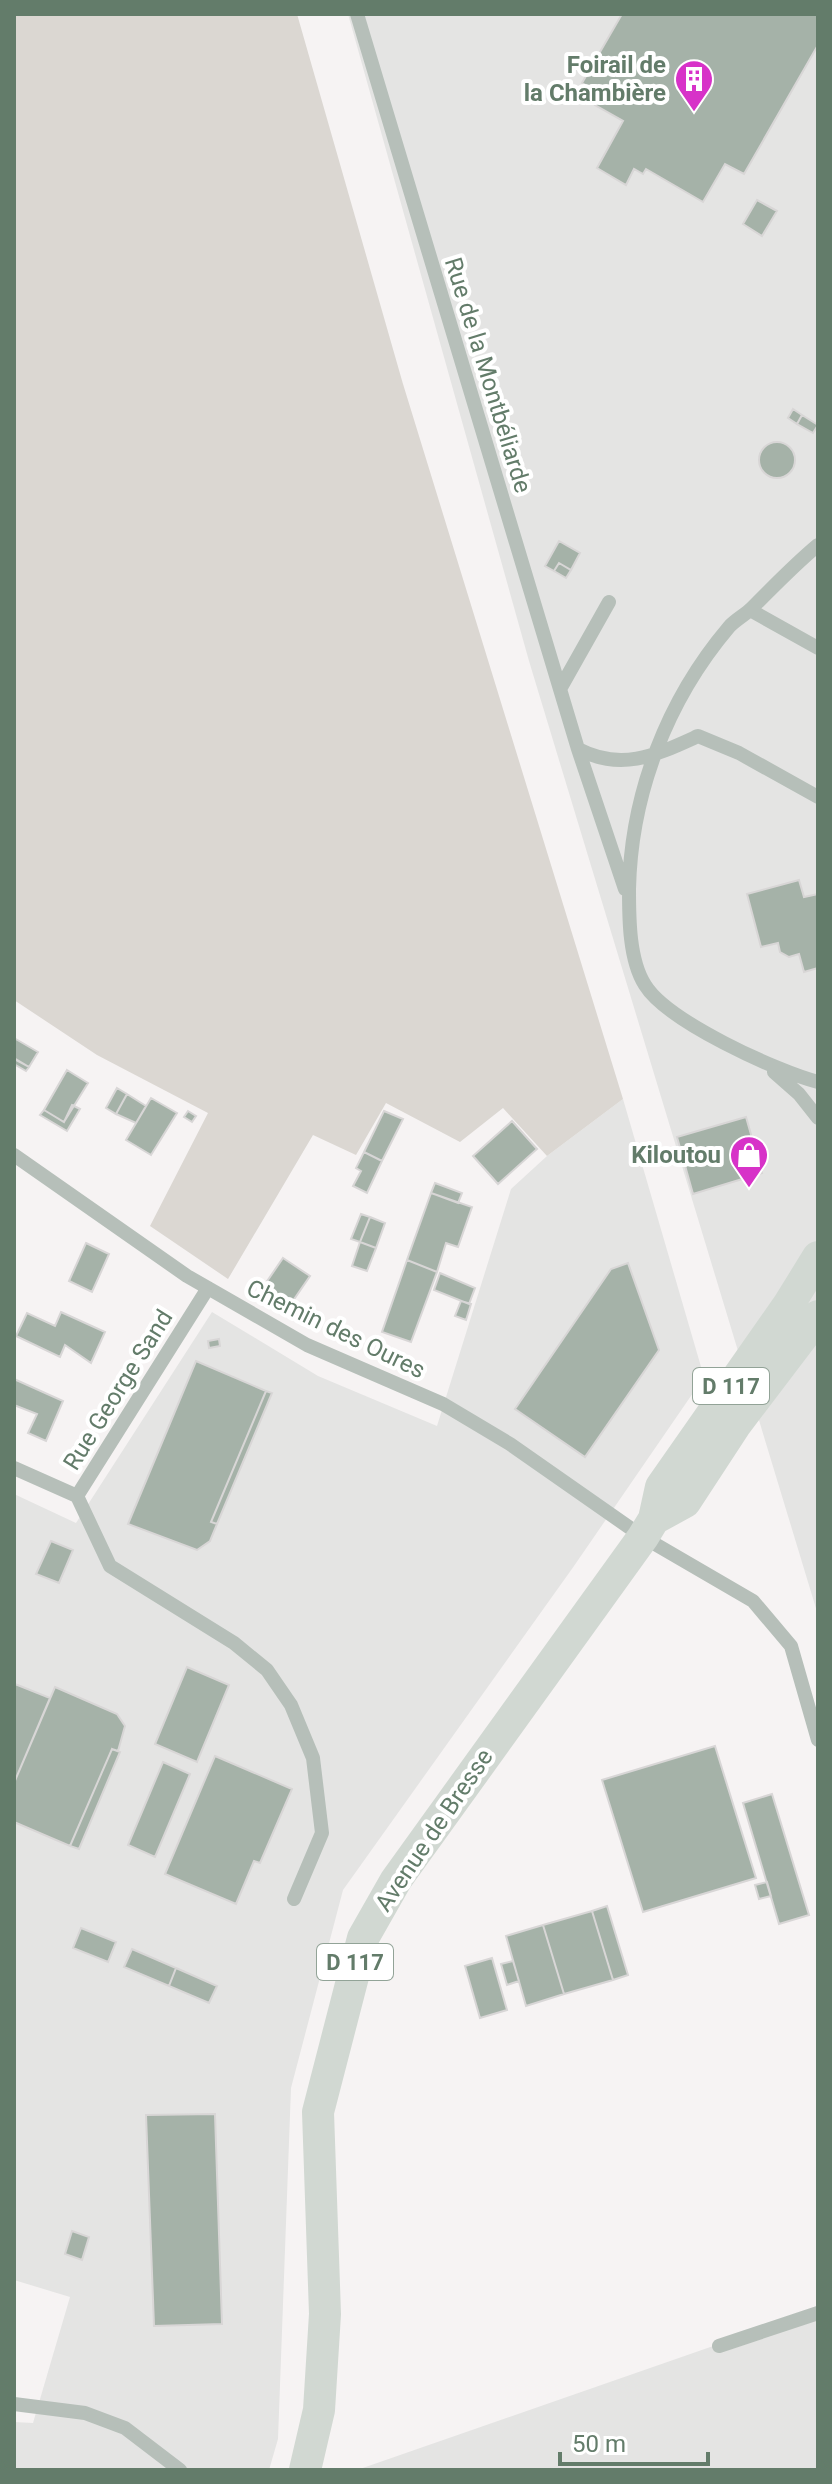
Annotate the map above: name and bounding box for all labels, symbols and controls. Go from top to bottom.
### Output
place label: Foirail de la Chambière [524,51,666,107]
building icon: Foirail de la Chambière [673,58,715,113]
street label: Rue de la Montbéliarde [439,254,537,496]
shop icon: Kiloutou [728,1134,770,1189]
place label: Kiloutou [631,1141,721,1169]
street label: Chemin des Oures [242,1274,430,1384]
street label: Rue George Sand [57,1305,179,1475]
road number: D 117 [693,1368,769,1404]
street label: Avenue de Bresse [369,1744,499,1916]
road number: D 117 [317,1944,393,1980]
scale bar [560,2416,708,2466]
text: 50 m [572,2430,626,2458]

